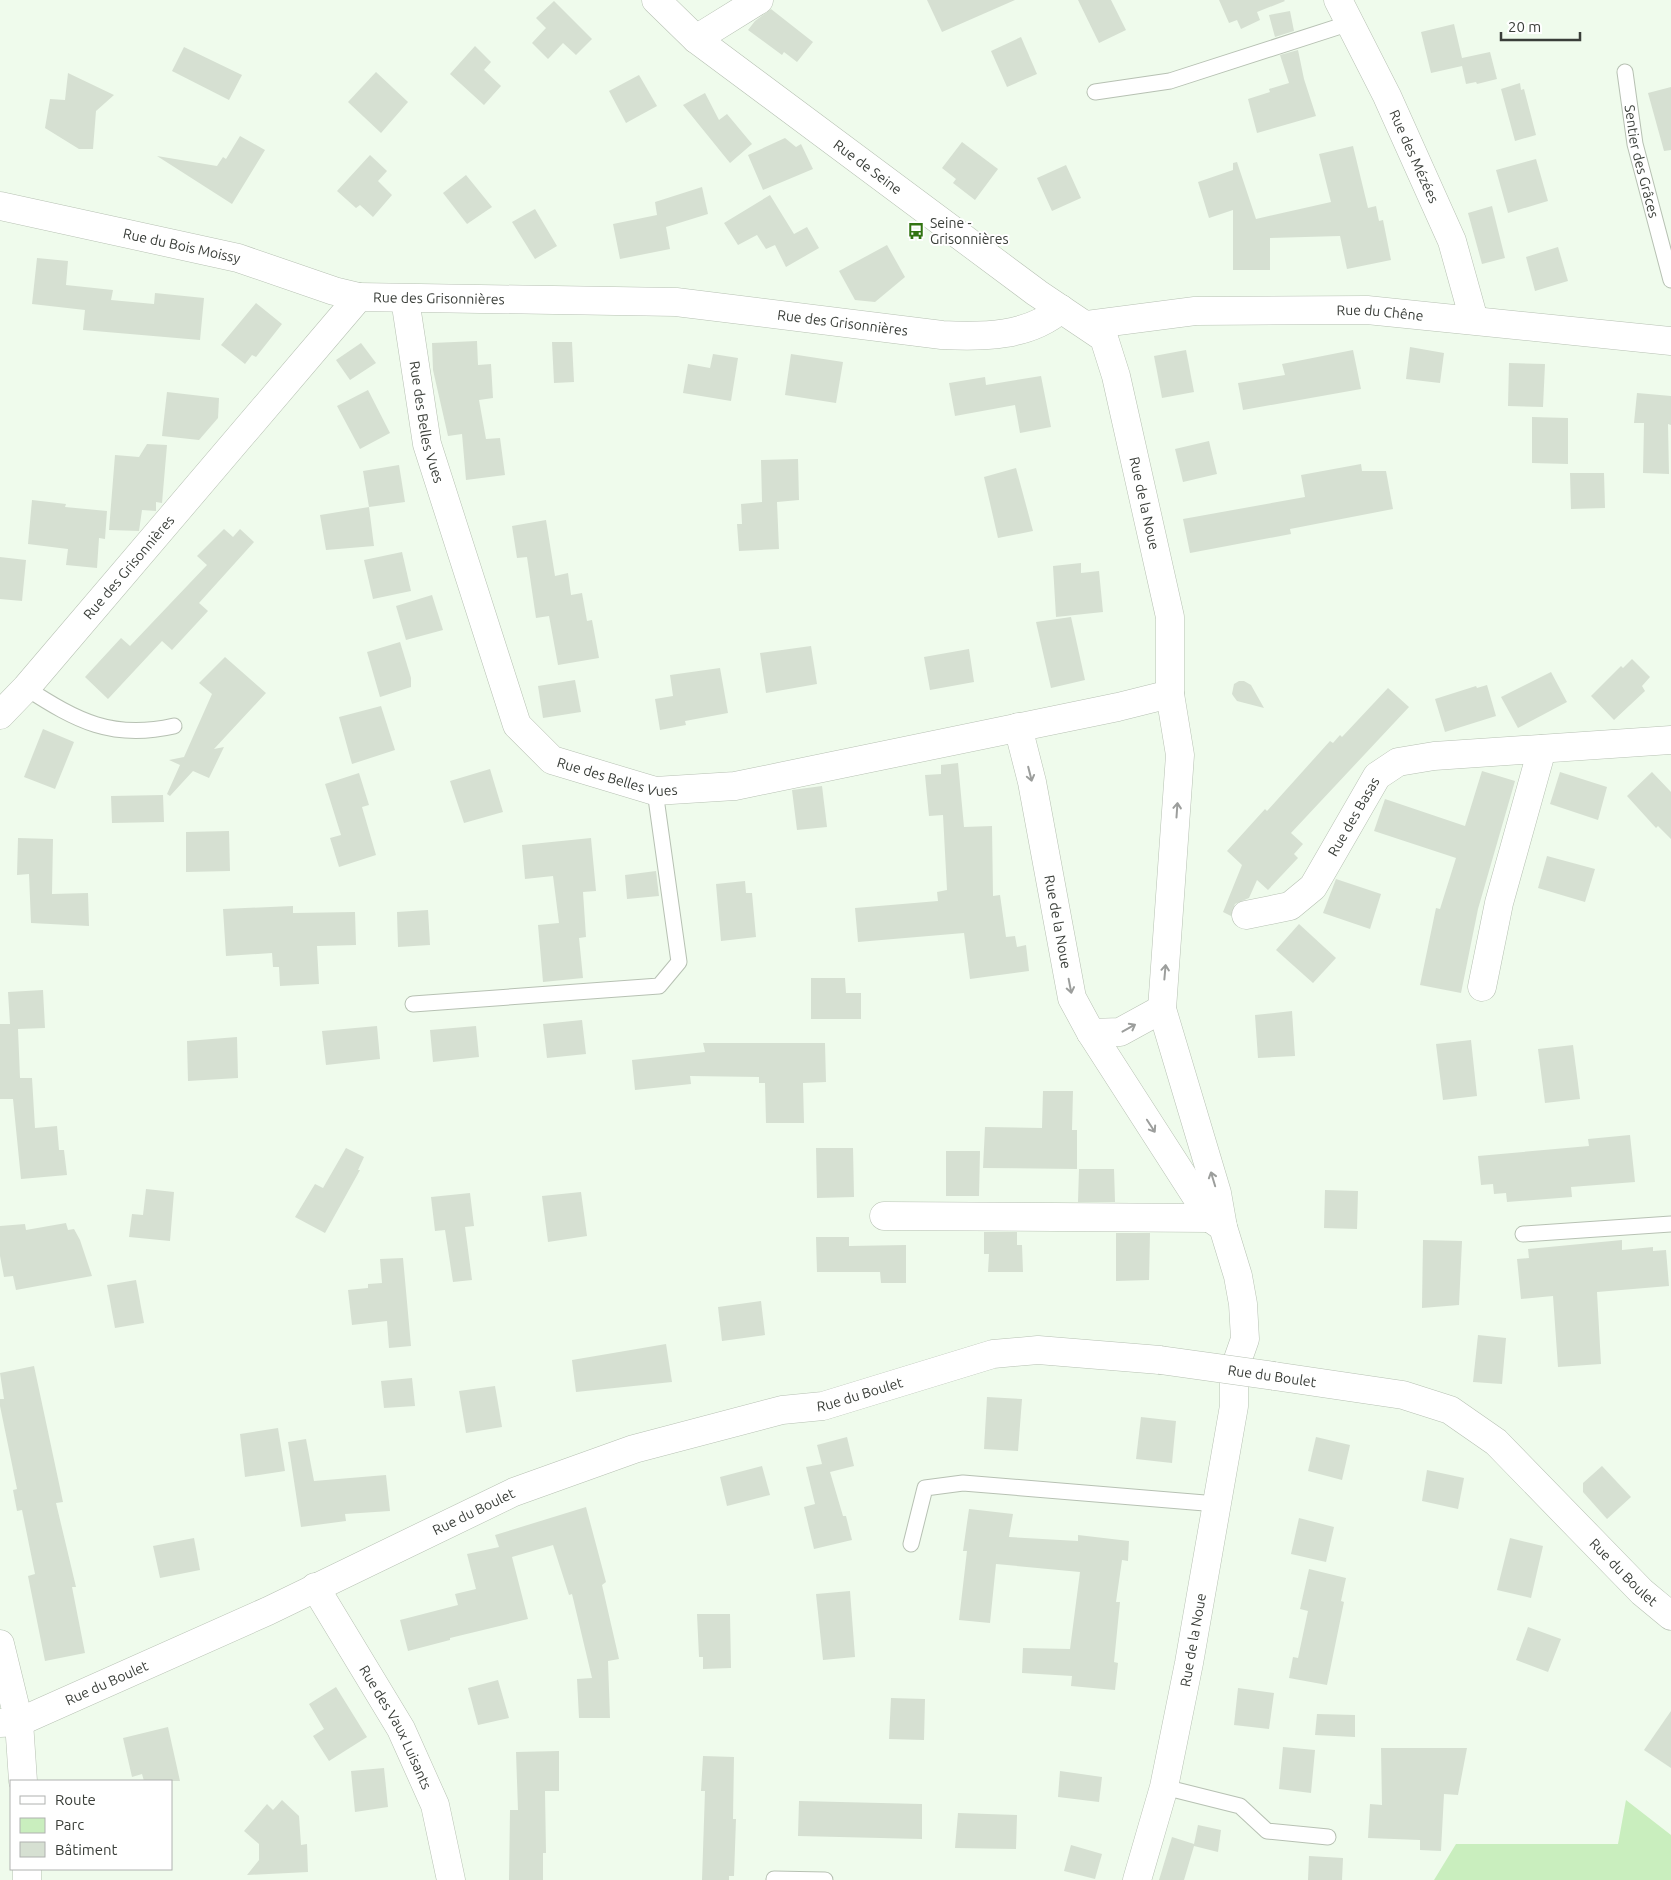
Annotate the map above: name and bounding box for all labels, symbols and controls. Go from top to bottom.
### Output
scale bar [1501,10,1580,42]
text: 20 m [1508,18,1541,35]
street label: Sentier des Grâces [1622,104,1662,220]
street label: Rue des Mézées [1386,107,1442,206]
street label: Rue de Seine [830,136,905,198]
place label: Seine - Grisonnières [930,215,1008,247]
bus stop icon: Seine - Grisonnières [906,221,926,241]
street label: Rue du Bois Moissy [122,225,242,266]
street label: Rue des Grisonnières [373,289,505,307]
street label: Rue du Chêne [1336,302,1424,324]
street label: Rue des Grisonnières [776,307,909,339]
street label: Rue des Belles Vues [407,360,447,485]
street label: Rue de la Noue [1126,455,1163,551]
street label: Rue des Grisonnières [80,512,177,623]
street label: Rue des Belles Vues [555,754,678,799]
one-way arrow [1026,766,1035,782]
street label: Rue des Basas [1325,774,1383,859]
one-way arrow [1172,802,1181,818]
street label: Rue de la Noue [1041,874,1074,970]
one-way arrow [1161,964,1170,980]
one-way arrow [1065,977,1075,993]
one-way arrow [1121,1022,1135,1032]
one-way arrow [1146,1118,1156,1132]
one-way arrow [1208,1172,1218,1188]
street label: Rue du Boulet [1227,1362,1318,1390]
street label: Rue du Boulet [816,1374,905,1415]
street label: Rue du Boulet [430,1485,518,1538]
street label: Rue du Boulet [1586,1535,1661,1610]
street label: Rue de la Noue [1177,1592,1209,1688]
street label: Rue du Boulet [63,1657,151,1708]
street label: Rue des Vaux Luisants [356,1662,435,1792]
legend [10,1780,172,1870]
text: Route [55,1791,96,1808]
text: Parc [55,1816,84,1833]
text: Bâtiment [55,1841,118,1858]

